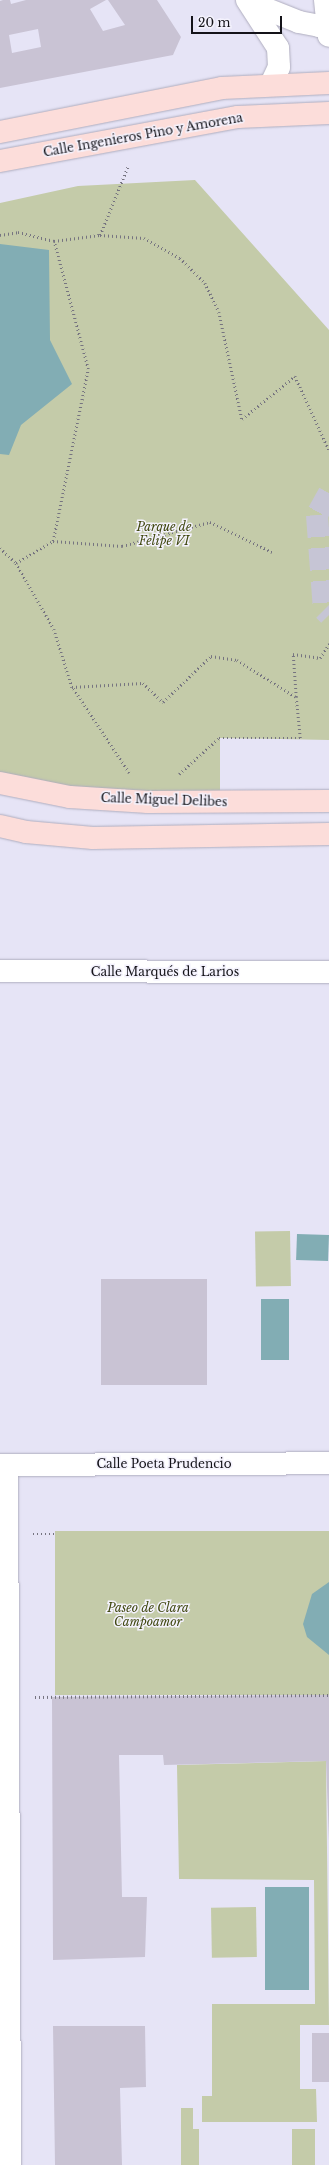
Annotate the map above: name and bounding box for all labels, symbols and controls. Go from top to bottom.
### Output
scale bar [193,8,284,34]
text: 20 m [198,15,230,30]
street label: Calle Ingenieros Pino y Amorena [42,110,244,160]
park label: Parque de Felipe VI [137,520,191,548]
street label: Calle Miguel Delibes [100,791,228,809]
street label: Calle Marqués de Larios [91,965,239,979]
street label: Calle Poeta Prudencio [96,1457,232,1471]
park label: Paseo de Clara Campoamor [107,1601,189,1629]

